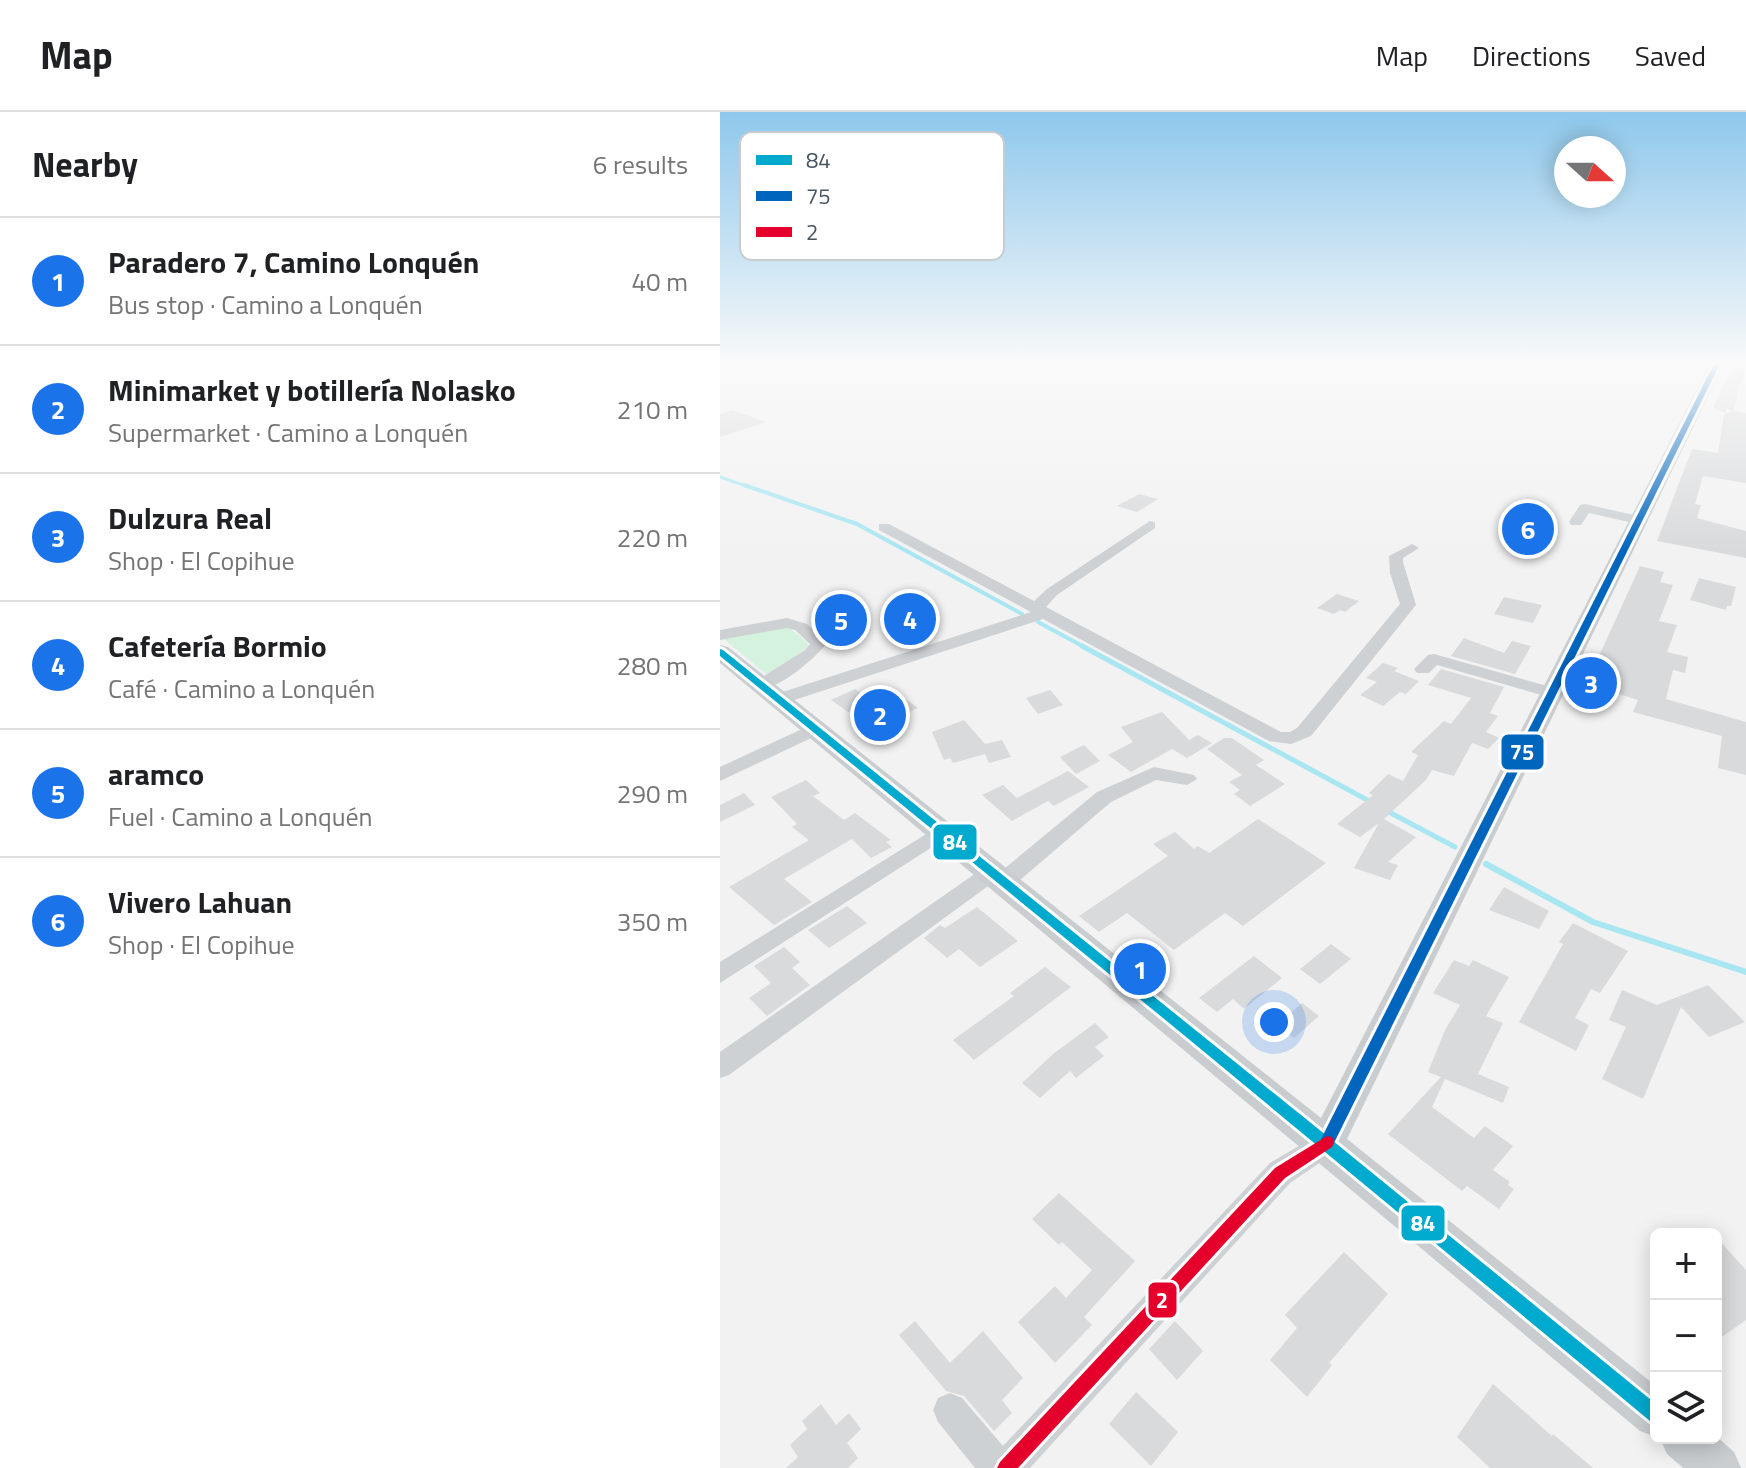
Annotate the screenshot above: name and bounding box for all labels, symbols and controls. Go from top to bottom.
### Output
text: Map [40,26,113,84]
text: Map [1376,34,1428,77]
text: Directions [1472,34,1591,77]
text: Saved [1635,34,1706,77]
legend [740,132,1004,260]
north arrow [1554,136,1626,208]
text: Nearby [32,138,138,190]
text: 84 [806,143,831,177]
text: 6 results [593,145,688,184]
text: 75 [806,179,831,213]
text: 2 [806,215,818,249]
text: Paradero 7, Camino Lonquén [108,239,479,285]
text: 1 [51,262,65,301]
text: 40 m [631,262,688,301]
text: Bus stop · Camino a Lonquén [108,285,423,324]
text: Minimarket y botillería Nolasko [108,367,516,413]
text: 2 [51,390,65,429]
text: 210 m [617,390,688,429]
text: Supermarket · Camino a Lonquén [108,413,468,452]
text: Dulzura Real [108,495,272,541]
pin: 6 [1502,499,1554,559]
text: 3 [51,518,65,557]
text: 220 m [617,518,688,557]
text: Shop · El Copihue [108,541,295,580]
pin: 4 [884,589,936,649]
pin: 5 [815,590,867,650]
text: Cafetería Bormio [108,623,327,669]
text: 4 [51,646,65,685]
text: 280 m [617,646,688,685]
pin: 3 [1565,653,1617,713]
text: Café · Camino a Lonquén [108,669,375,708]
pin: 2 [854,685,906,745]
line badge: 75 [1500,733,1545,771]
text: 75 [1510,735,1534,769]
text: aramco [108,751,204,797]
text: 5 [51,774,65,813]
text: 290 m [617,774,688,813]
text: Fuel · Camino a Lonquén [108,797,373,836]
line badge: 84 [932,823,978,861]
text: 84 [943,825,967,859]
text: Vivero Lahuan [108,879,292,925]
text: 6 [51,902,65,941]
text: 350 m [617,902,688,941]
text: Shop · El Copihue [108,925,295,964]
pin: 1 [1114,939,1166,999]
your location [1254,1002,1294,1042]
line badge: 84 [1400,1204,1446,1242]
text: 84 [1411,1206,1435,1240]
map controls [1650,1228,1722,1444]
button: + [1650,1228,1722,1300]
line badge: 2 [1147,1281,1178,1319]
text: 2 [1156,1283,1168,1317]
button: − [1650,1300,1722,1372]
button: layers [1650,1372,1722,1444]

